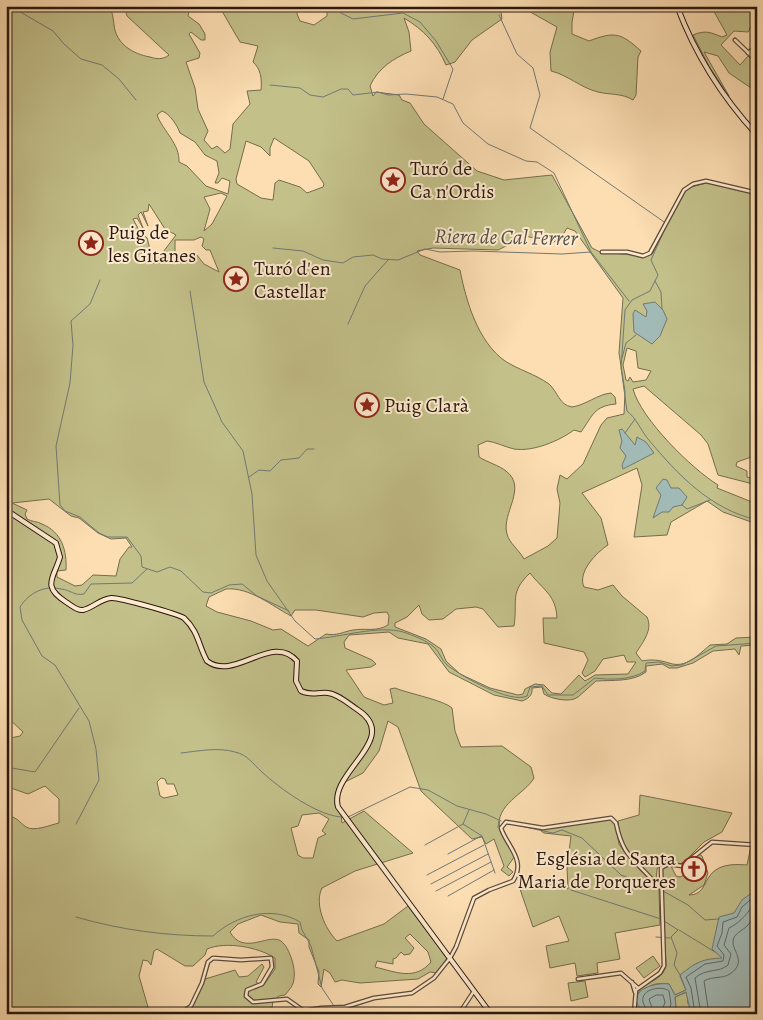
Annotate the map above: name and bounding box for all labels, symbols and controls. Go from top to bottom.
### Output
place label: Turó de Ca n'Ordis [410,155,494,205]
place icon: Turó de Ca n'Ordis [380,167,406,193]
place label: Puig de les Gitanes [108,219,196,269]
water label: Riera de Cal Ferrer [434,222,579,252]
place icon: Puig de les Gitanes [78,230,104,256]
place label: Turó d'en Castellar [254,255,331,305]
place icon: Turó d'en Castellar [223,266,249,292]
place icon: Puig Clarà [354,392,380,418]
place label: Puig Clarà [384,392,470,419]
place label: Església de Santa Maria de Porqueres [518,845,677,895]
church icon: Església de Santa Maria de Porqueres [681,856,707,882]

